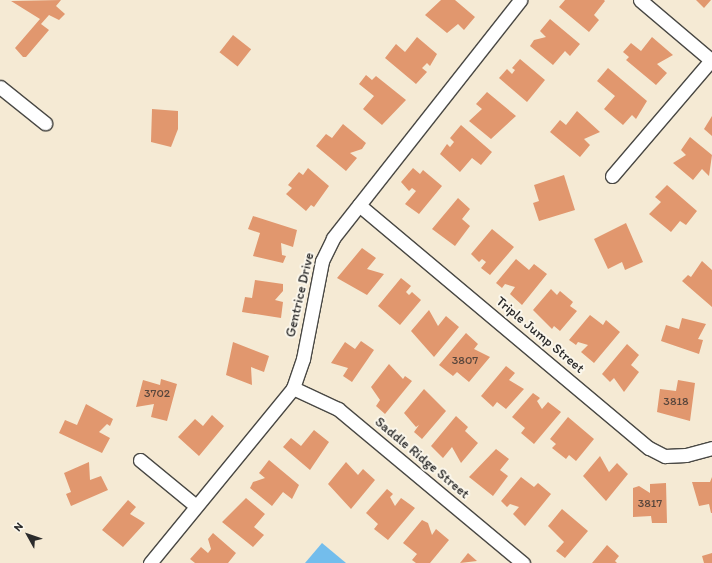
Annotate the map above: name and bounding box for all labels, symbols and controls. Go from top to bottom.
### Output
street label: Gentrice Drive [282,251,318,339]
street label: Triple Jump Street [492,293,588,377]
house number: 3807 [452,354,478,368]
house number: 3702 [144,387,170,401]
house number: 3818 [663,395,689,409]
street label: Saddle Ridge Street [371,414,473,502]
house number: 3817 [638,497,662,511]
north arrow [8,515,48,555]
text: N [11,520,26,534]

